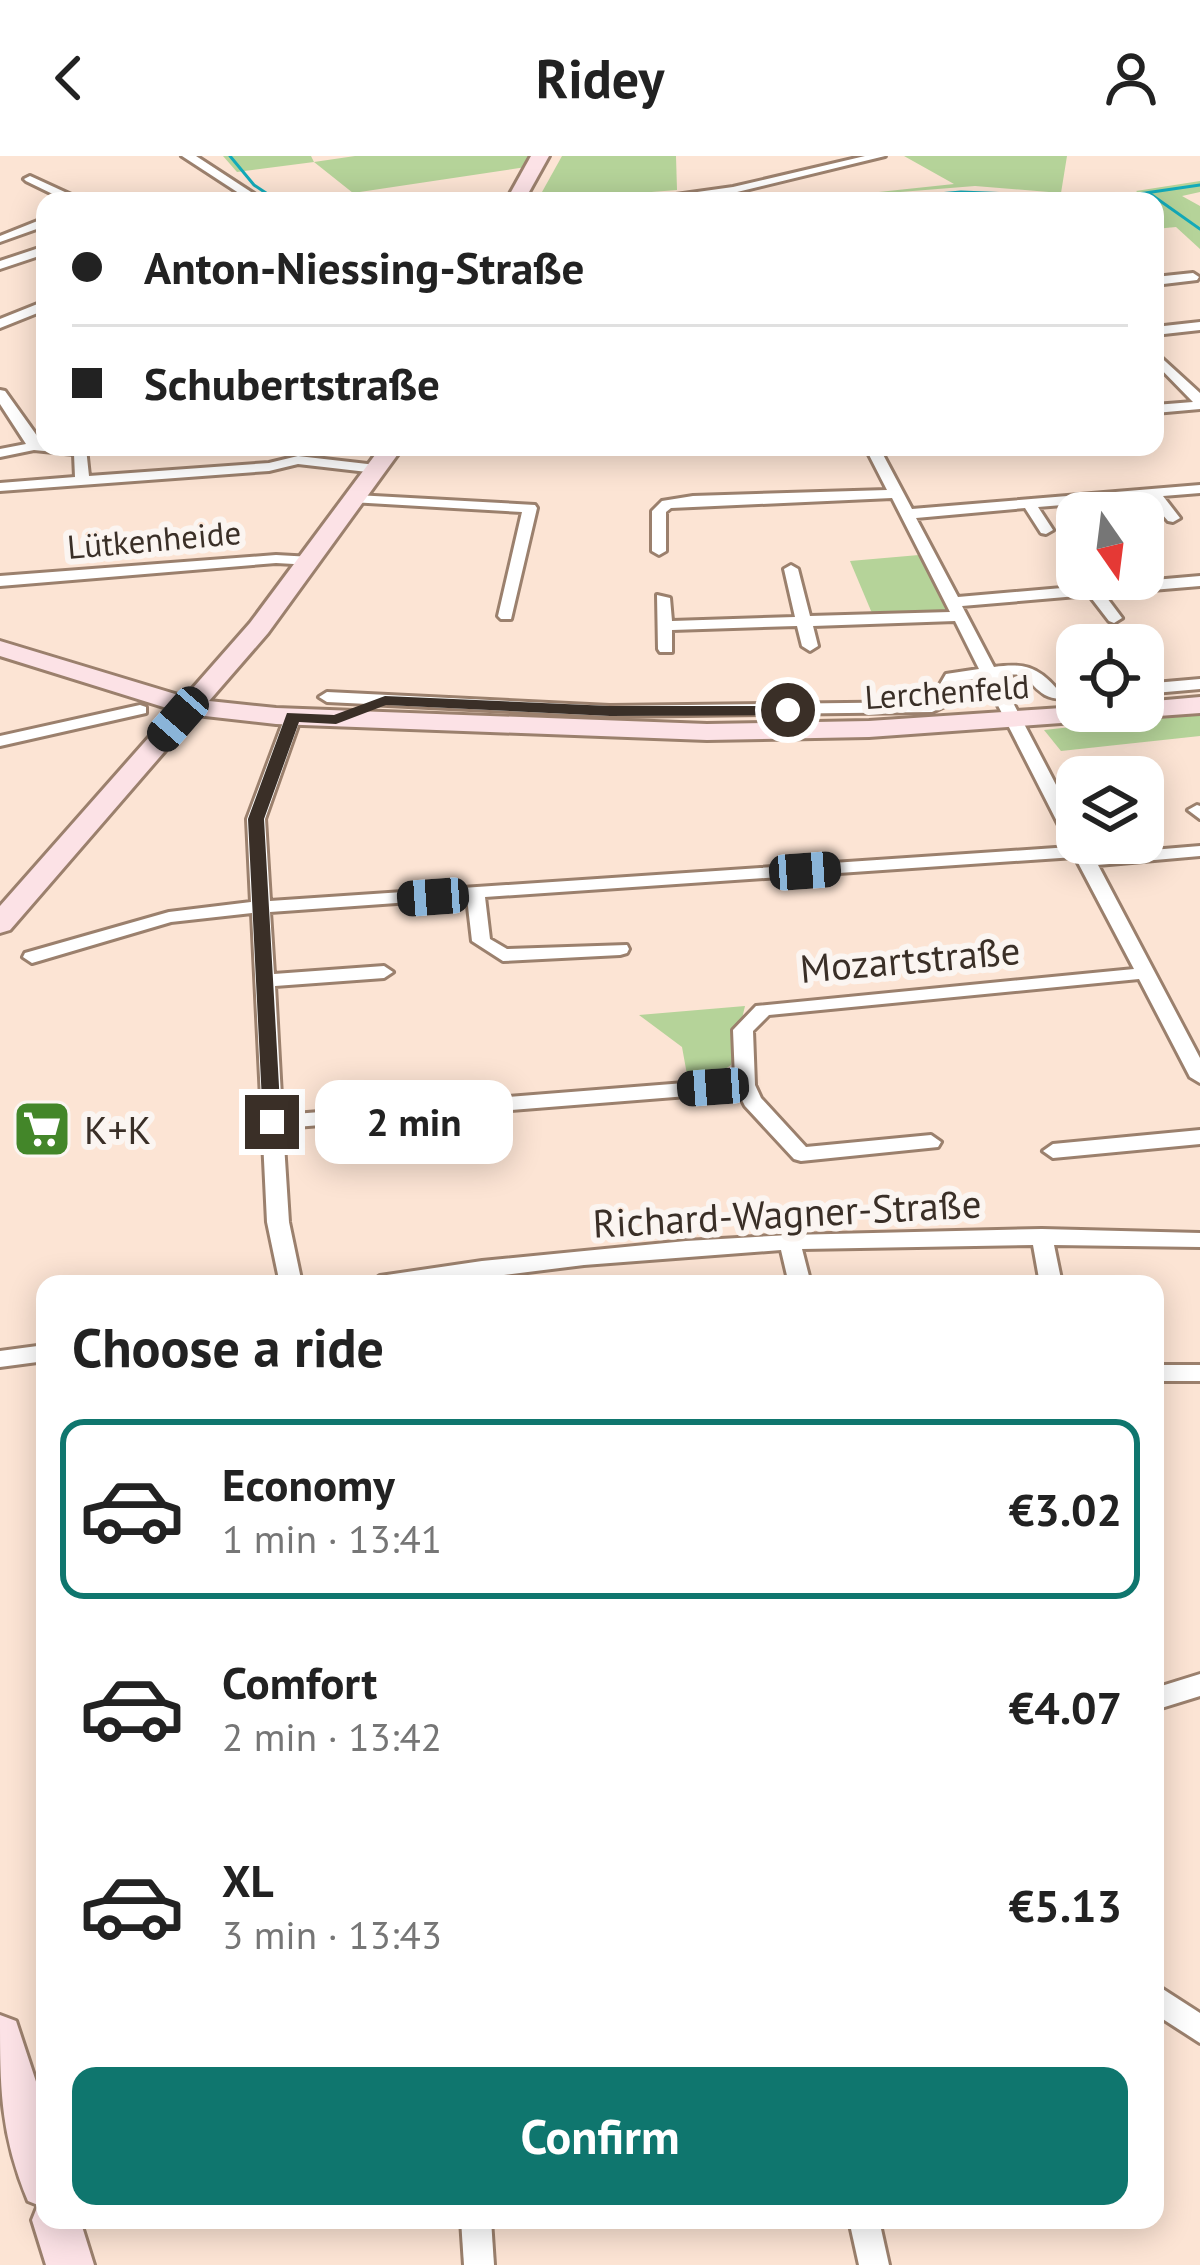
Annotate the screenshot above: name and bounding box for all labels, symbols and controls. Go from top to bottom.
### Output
text: Ridey [536,43,664,113]
icon: back [36,45,102,111]
icon: person [1098,45,1164,111]
text: Anton-Niessing-Straße [144,238,584,296]
text: Schubertstraße [144,354,440,412]
north arrow [1056,492,1164,600]
map controls [1056,492,1164,864]
street label: Lütkenheide [65,510,243,568]
button: locate [1056,624,1164,732]
street label: Lerchenfeld [863,664,1031,718]
car [141,680,215,758]
route start [761,683,815,737]
button: layers [1056,756,1164,864]
car [768,851,842,891]
car [396,877,470,917]
street label: Mozartstraße [798,924,1022,994]
car [676,1067,750,1107]
callout: 2 min [314,1080,512,1164]
route end [245,1095,299,1149]
text: 2 min [366,1096,462,1147]
supermarket icon: K+K [11,1098,73,1160]
place label: K+K [84,1104,151,1155]
street label: Richard-Wagner-Straße [591,1177,983,1249]
text: Choose a ride [72,1312,384,1382]
icon: car [78,1455,186,1563]
text: Economy [222,1455,395,1513]
text: €3.02 [1009,1480,1122,1538]
text: 1 min · 13:41 [222,1513,442,1564]
icon: car [78,1653,186,1761]
text: Comfort [222,1653,377,1711]
text: €4.07 [1009,1678,1122,1736]
text: 2 min · 13:42 [222,1711,442,1762]
icon: car [78,1851,186,1959]
text: XL [222,1851,274,1909]
text: €5.13 [1009,1876,1122,1934]
text: 3 min · 13:43 [222,1909,442,1960]
button: Confirm [72,2067,1128,2205]

